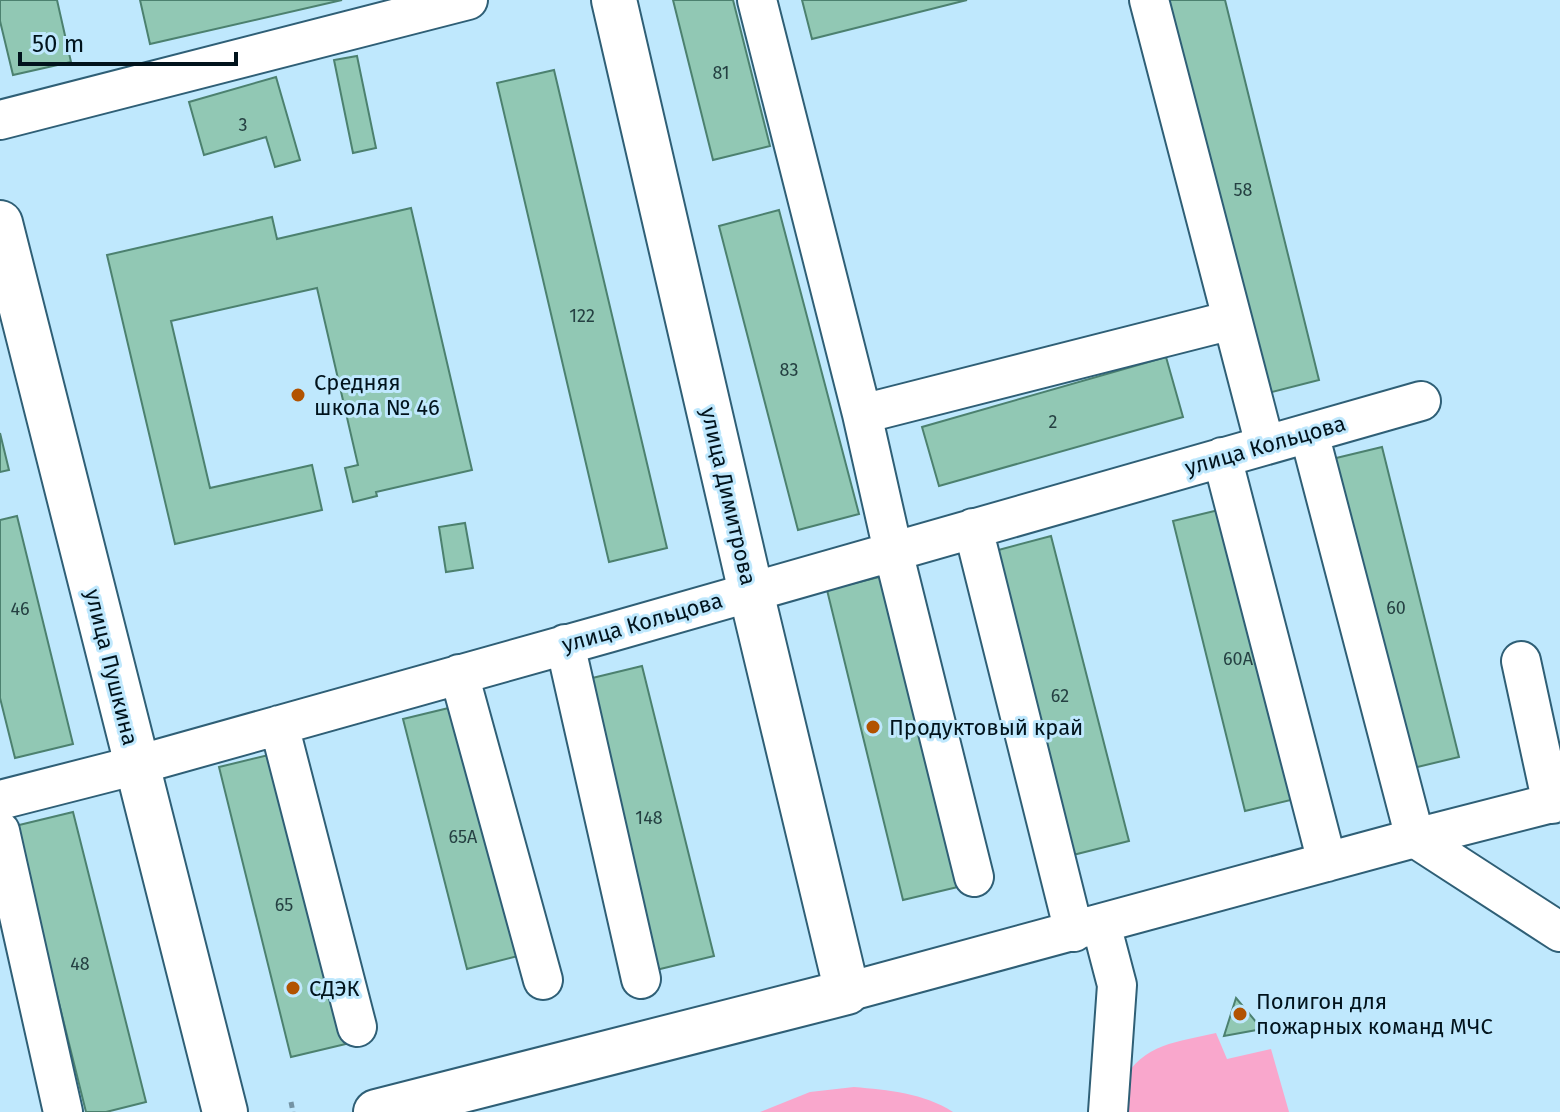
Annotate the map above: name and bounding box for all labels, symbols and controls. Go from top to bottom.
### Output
scale bar [20,16,236,66]
text: 50 m [32,30,84,58]
house number: 81 [712,62,730,84]
house number: 3 [239,114,247,136]
house number: 58 [1234,179,1253,201]
house number: 122 [569,305,595,327]
house number: 83 [780,359,798,381]
place label: Средняя школа № 46 [314,369,440,421]
marker: Средняя школа № 46 [289,386,307,404]
street label: улица Димитрова [695,405,762,588]
street label: улица Кольцова [1182,410,1349,481]
house number: 2 [1049,411,1058,433]
street label: улица Пушкина [79,586,144,748]
street label: улица Кольцова [559,587,726,658]
house number: 60 [1386,597,1406,619]
house number: 46 [10,598,30,620]
house number: 60А [1223,648,1254,670]
house number: 62 [1051,685,1069,707]
place label: Продуктовый край [889,714,1083,741]
marker: Продуктовый край [864,718,882,736]
house number: 148 [635,807,663,829]
house number: 65А [449,826,478,848]
house number: 65 [275,894,293,916]
house number: 48 [70,953,90,975]
place label: СДЭК [309,975,360,1002]
marker: СДЭК [284,979,302,997]
place label: Полигон для пожарных команд МЧС [1256,988,1493,1040]
marker: Полигон для пожарных команд МЧС [1231,1005,1249,1023]

